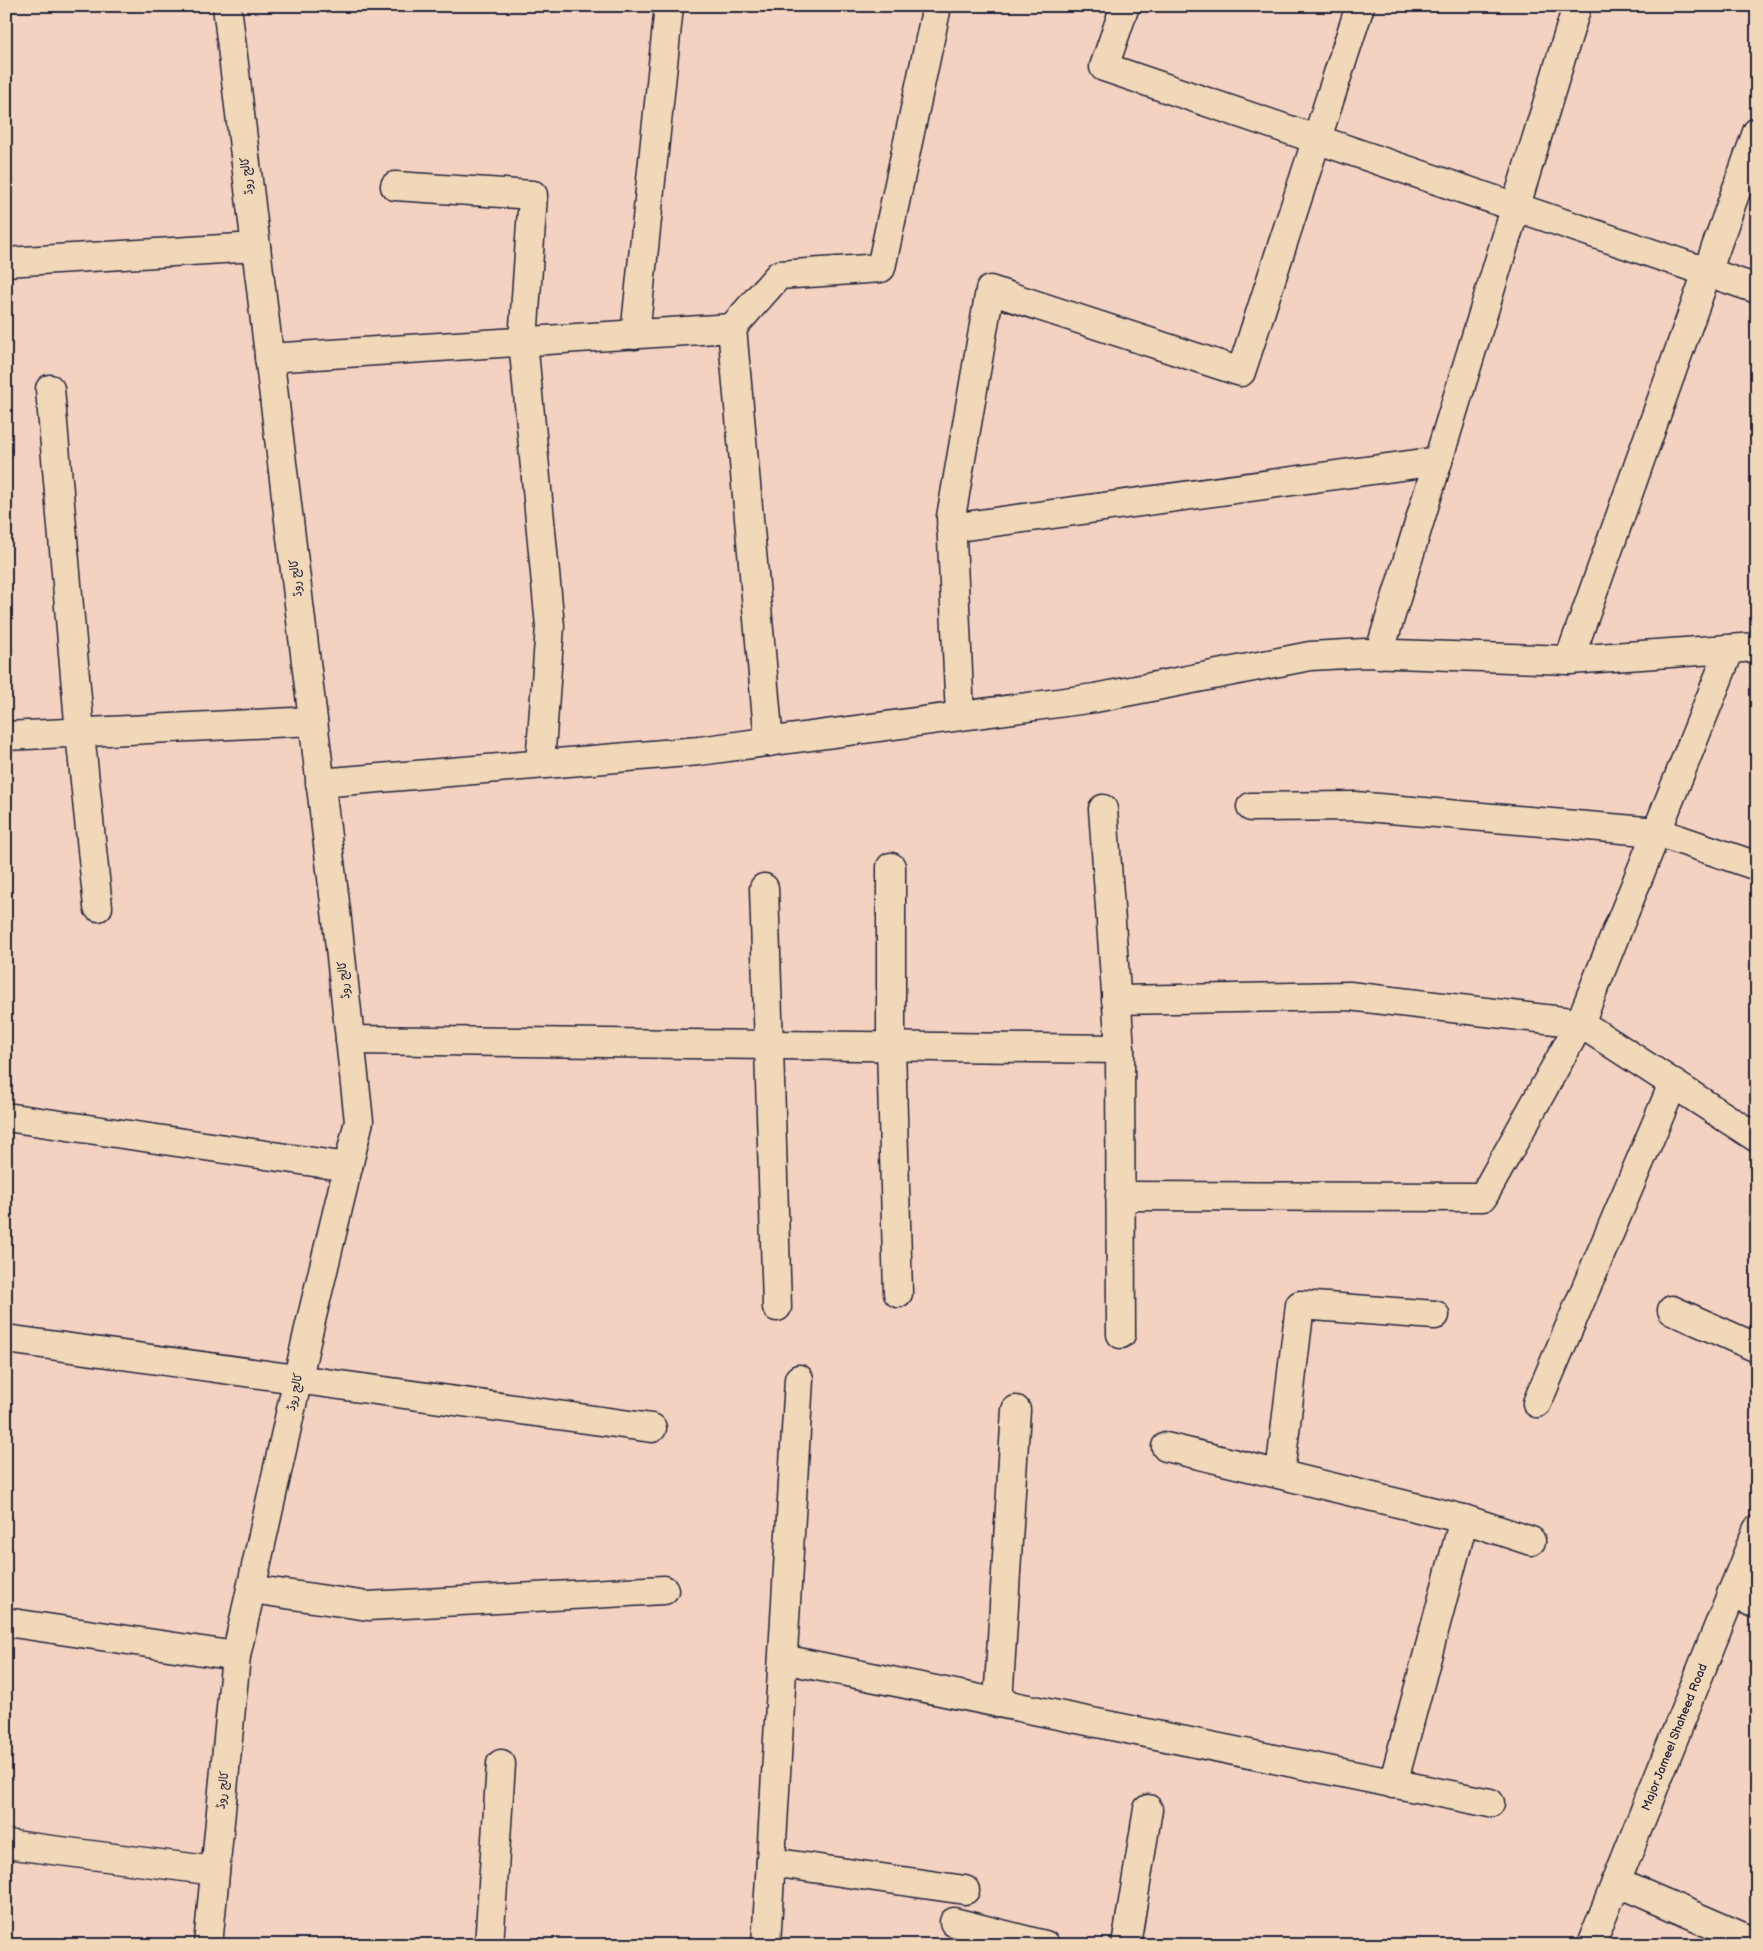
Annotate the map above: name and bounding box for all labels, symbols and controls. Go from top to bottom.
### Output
street label: کالج روڈ [237,156,258,196]
street label: کالج روڈ [286,558,307,598]
street label: کالج روڈ [335,960,354,1000]
street label: کالج روڈ [284,1372,307,1413]
street label: Major Jameel Shaheed Road [1638,1661,1710,1813]
street label: کالج روڈ [214,1770,233,1810]

